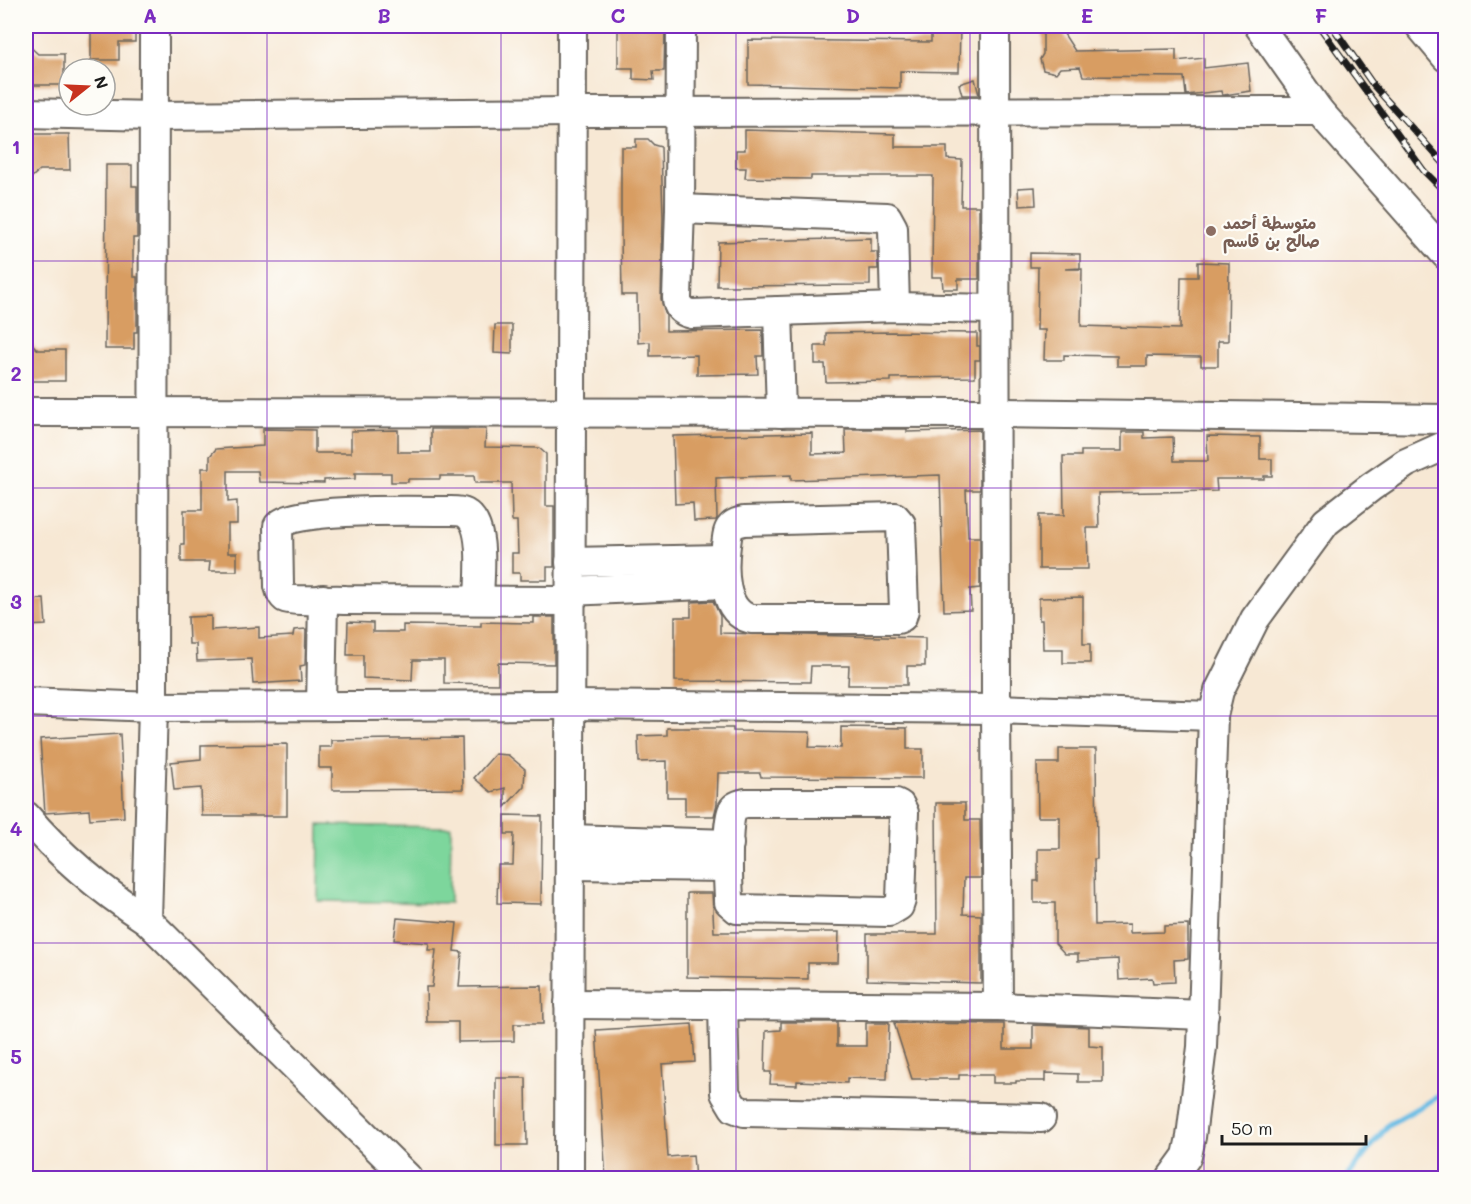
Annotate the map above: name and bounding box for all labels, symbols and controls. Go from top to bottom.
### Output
text: A [143,2,157,28]
text: B [377,2,391,28]
text: C [611,2,626,28]
text: D [846,2,860,28]
text: E [1081,2,1093,28]
text: F [1315,2,1328,28]
north arrow [57,57,117,117]
text: N [90,73,114,91]
text: 1 [12,133,20,159]
place label: متوسطة أحمد صالح بن قاسم [1223,212,1320,254]
marker: متوسطة أحمد صالح بن قاسم [1204,224,1218,238]
text: 2 [10,360,22,386]
text: 3 [10,588,22,614]
text: 4 [10,815,23,841]
text: 5 [10,1043,22,1069]
scale bar [1222,1108,1366,1146]
text: 50 m [1231,1116,1273,1140]

